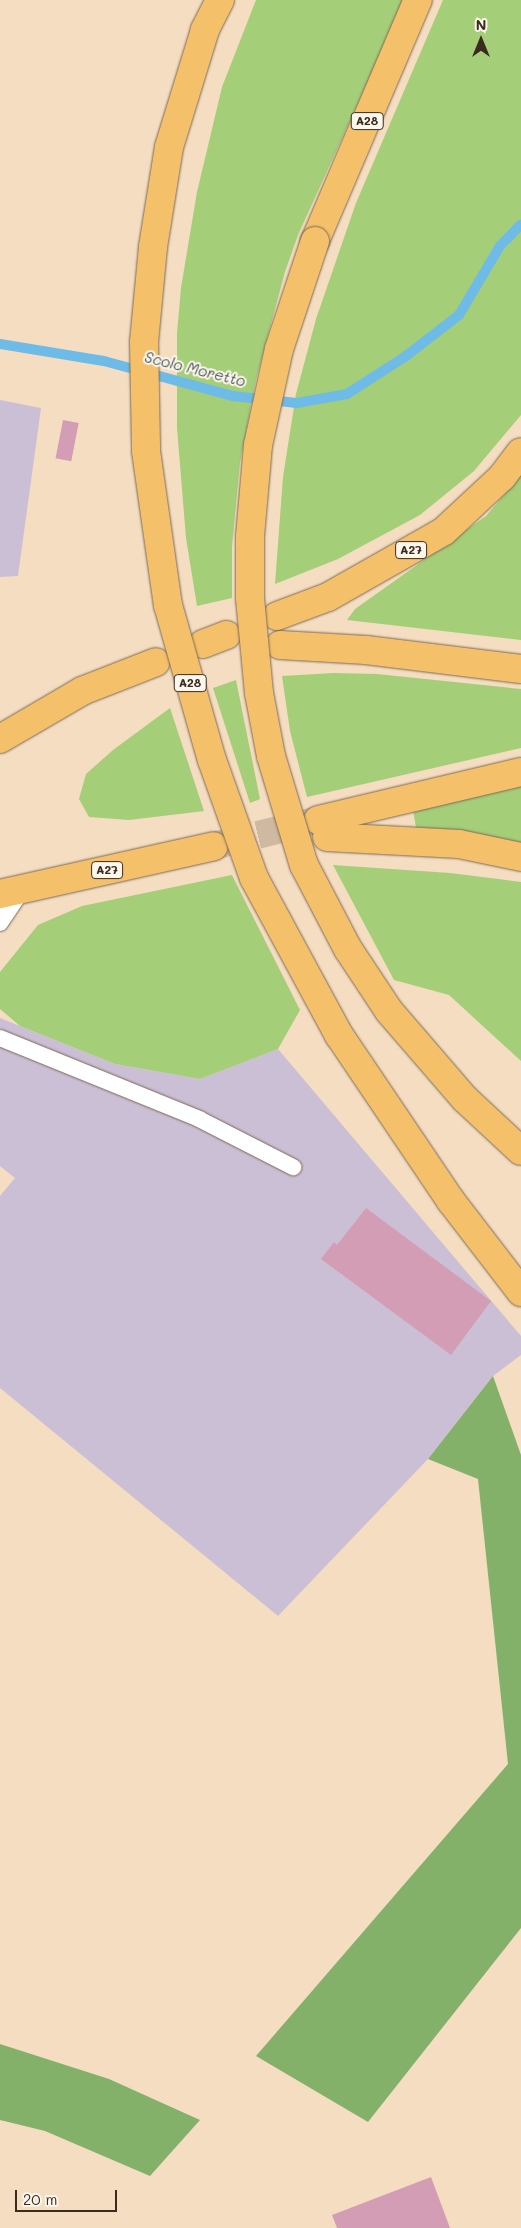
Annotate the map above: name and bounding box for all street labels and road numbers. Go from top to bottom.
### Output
road number: A28 [350,112,384,130]
road number: A27 [395,540,427,560]
road number: A28 [172,674,208,692]
road number: A27 [91,860,123,880]

